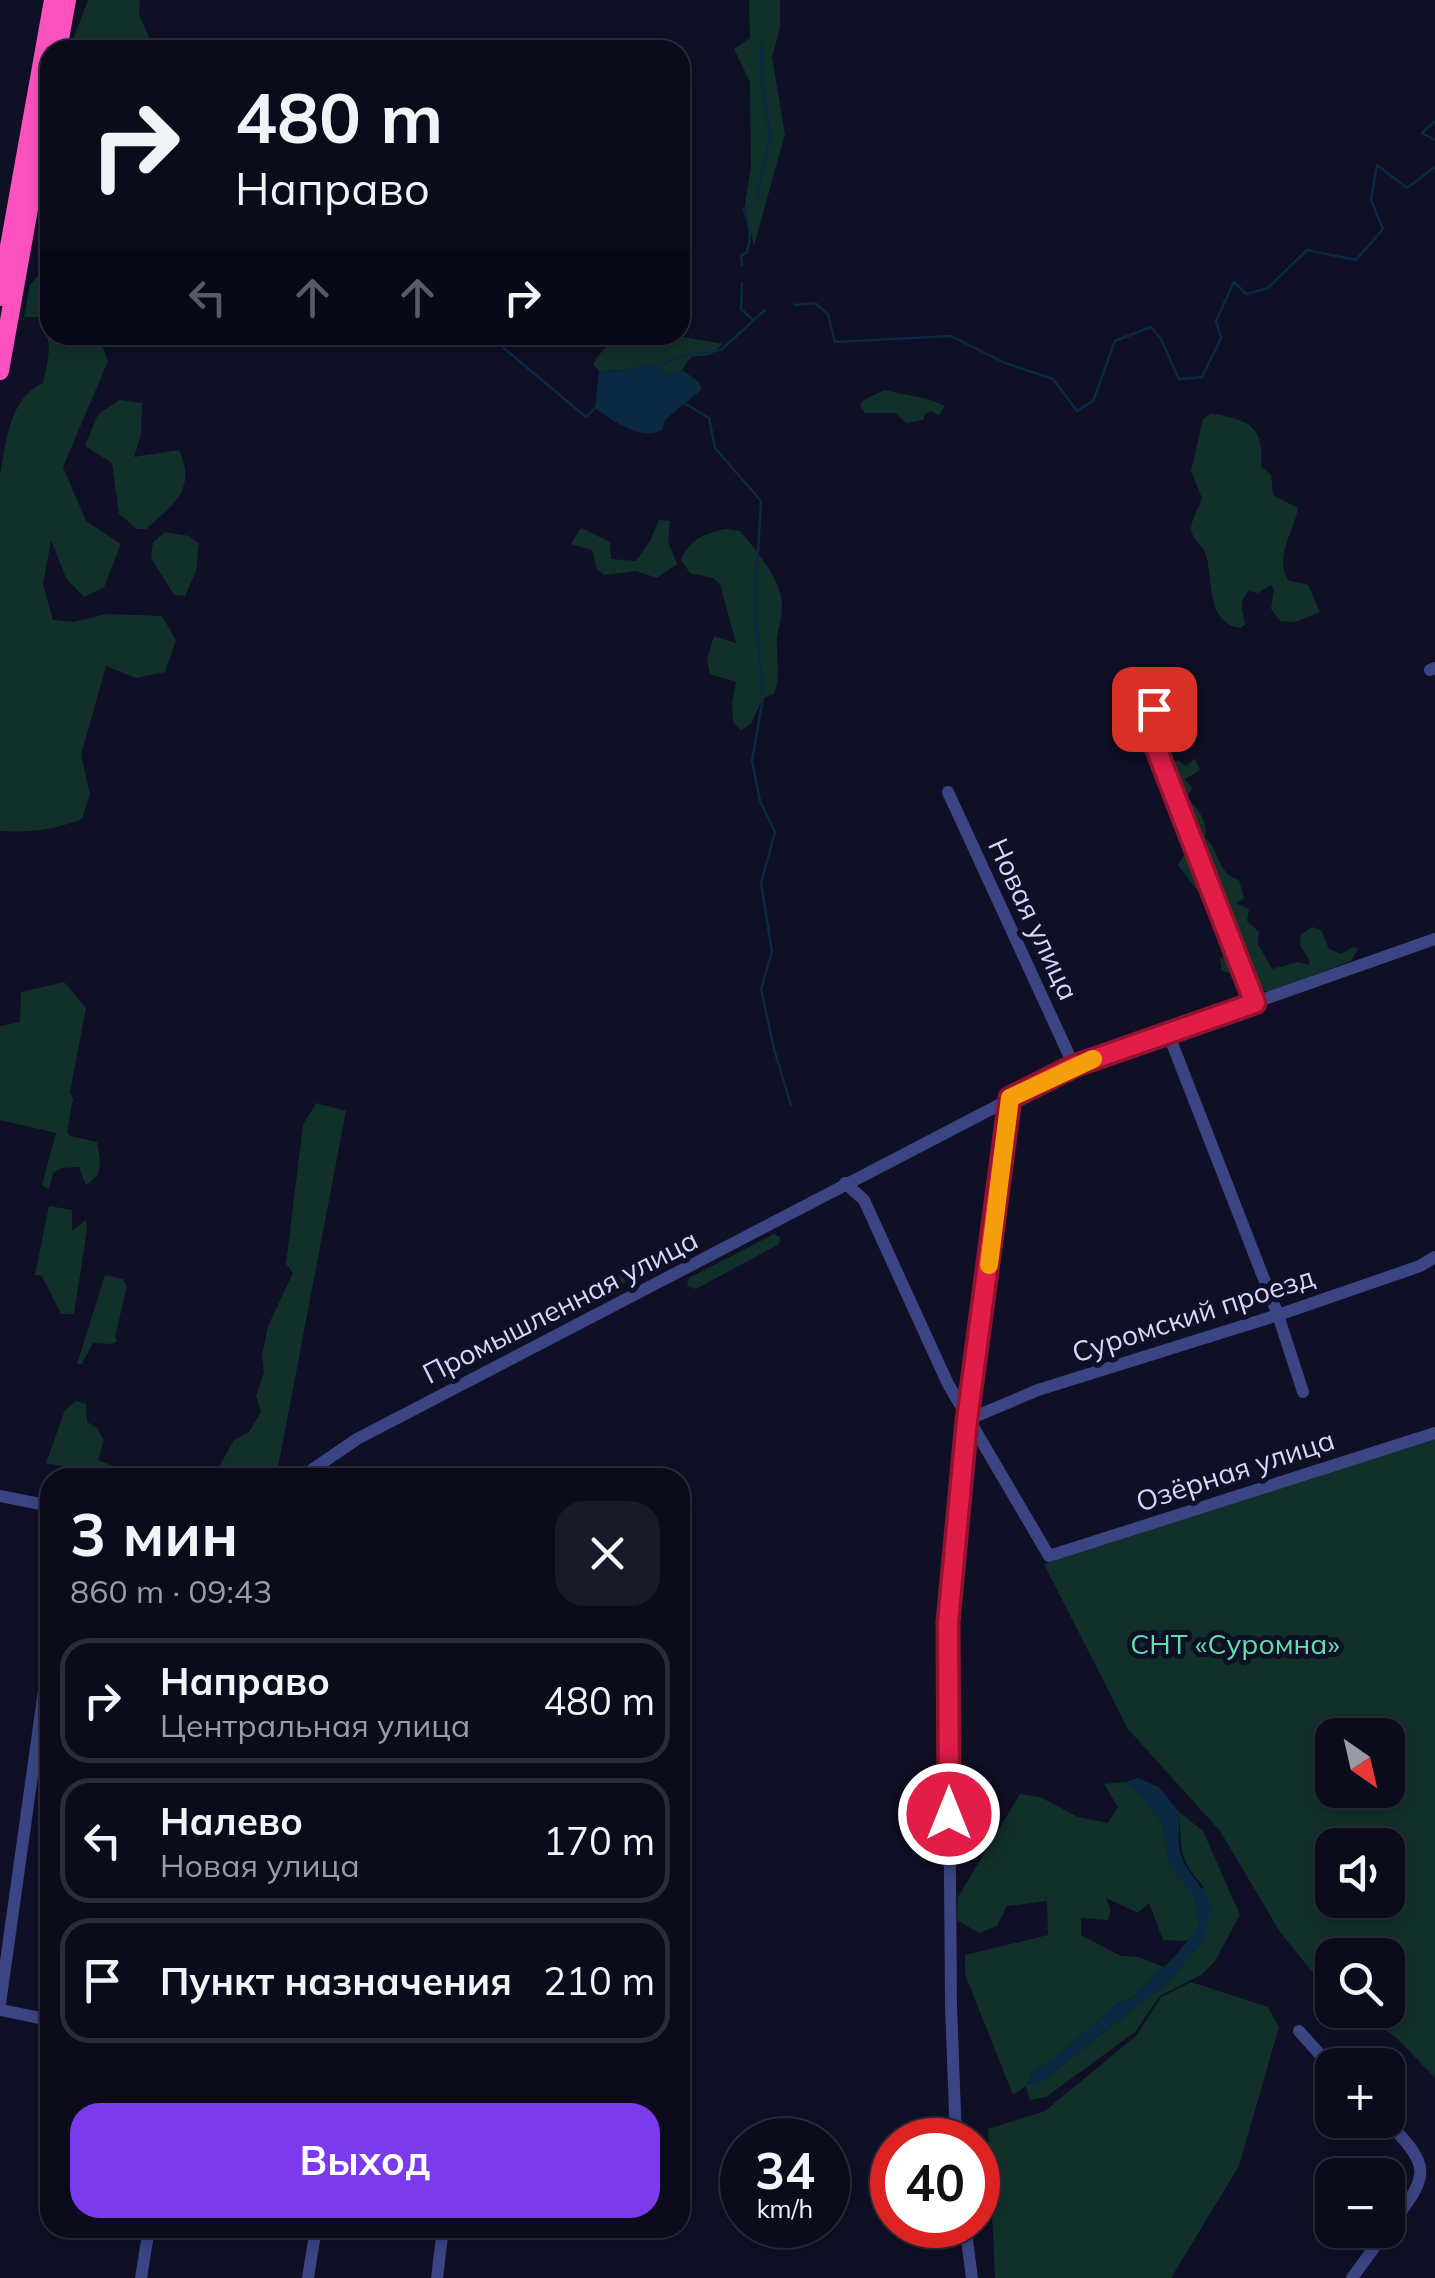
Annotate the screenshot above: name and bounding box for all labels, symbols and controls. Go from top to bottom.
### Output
text: 480 m [235,73,443,161]
icon: right [70,80,200,210]
text: Направо [235,160,430,216]
icon: left [180,270,235,325]
icon: ahead [285,270,340,325]
icon: ahead [390,270,445,325]
icon: right [495,270,550,325]
pin [1112,667,1197,752]
icon: arrive [1127,682,1182,737]
street label: Новая улица [981,832,1087,1006]
street label: Промышленная улица [417,1221,703,1391]
street label: Суромский проезд [1067,1258,1319,1370]
street label: Озёрная улица [1131,1421,1339,1519]
text: 3 мин [70,1496,238,1571]
button: close [555,1501,660,1606]
text: 860 m · 09:43 [70,1571,272,1611]
park label: СНТ «Суромна» [1130,1626,1340,1661]
text: Направо [160,1657,330,1705]
icon: right [75,1673,130,1728]
text: 480 m [543,1677,655,1725]
text: Центральная улица [160,1705,470,1745]
north arrow [1315,1718,1405,1808]
map controls [1315,1718,1405,2248]
position arrow [897,1762,1001,1866]
text: Налево [160,1797,303,1845]
icon: left [75,1813,130,1868]
text: 170 m [543,1817,655,1865]
button: sound [1315,1828,1405,1918]
text: Новая улица [160,1845,360,1885]
button: search [1315,1938,1405,2028]
icon: arrive [75,1953,130,2008]
text: Пункт назначения [160,1957,512,2005]
text: 210 m [543,1957,655,2005]
button: + [1315,2048,1405,2138]
button: Выход [70,2103,660,2218]
speed limit sign: 40 [870,2118,1000,2248]
text: 34 [755,2139,815,2202]
button: − [1315,2158,1405,2248]
text: km/h [757,2193,813,2224]

